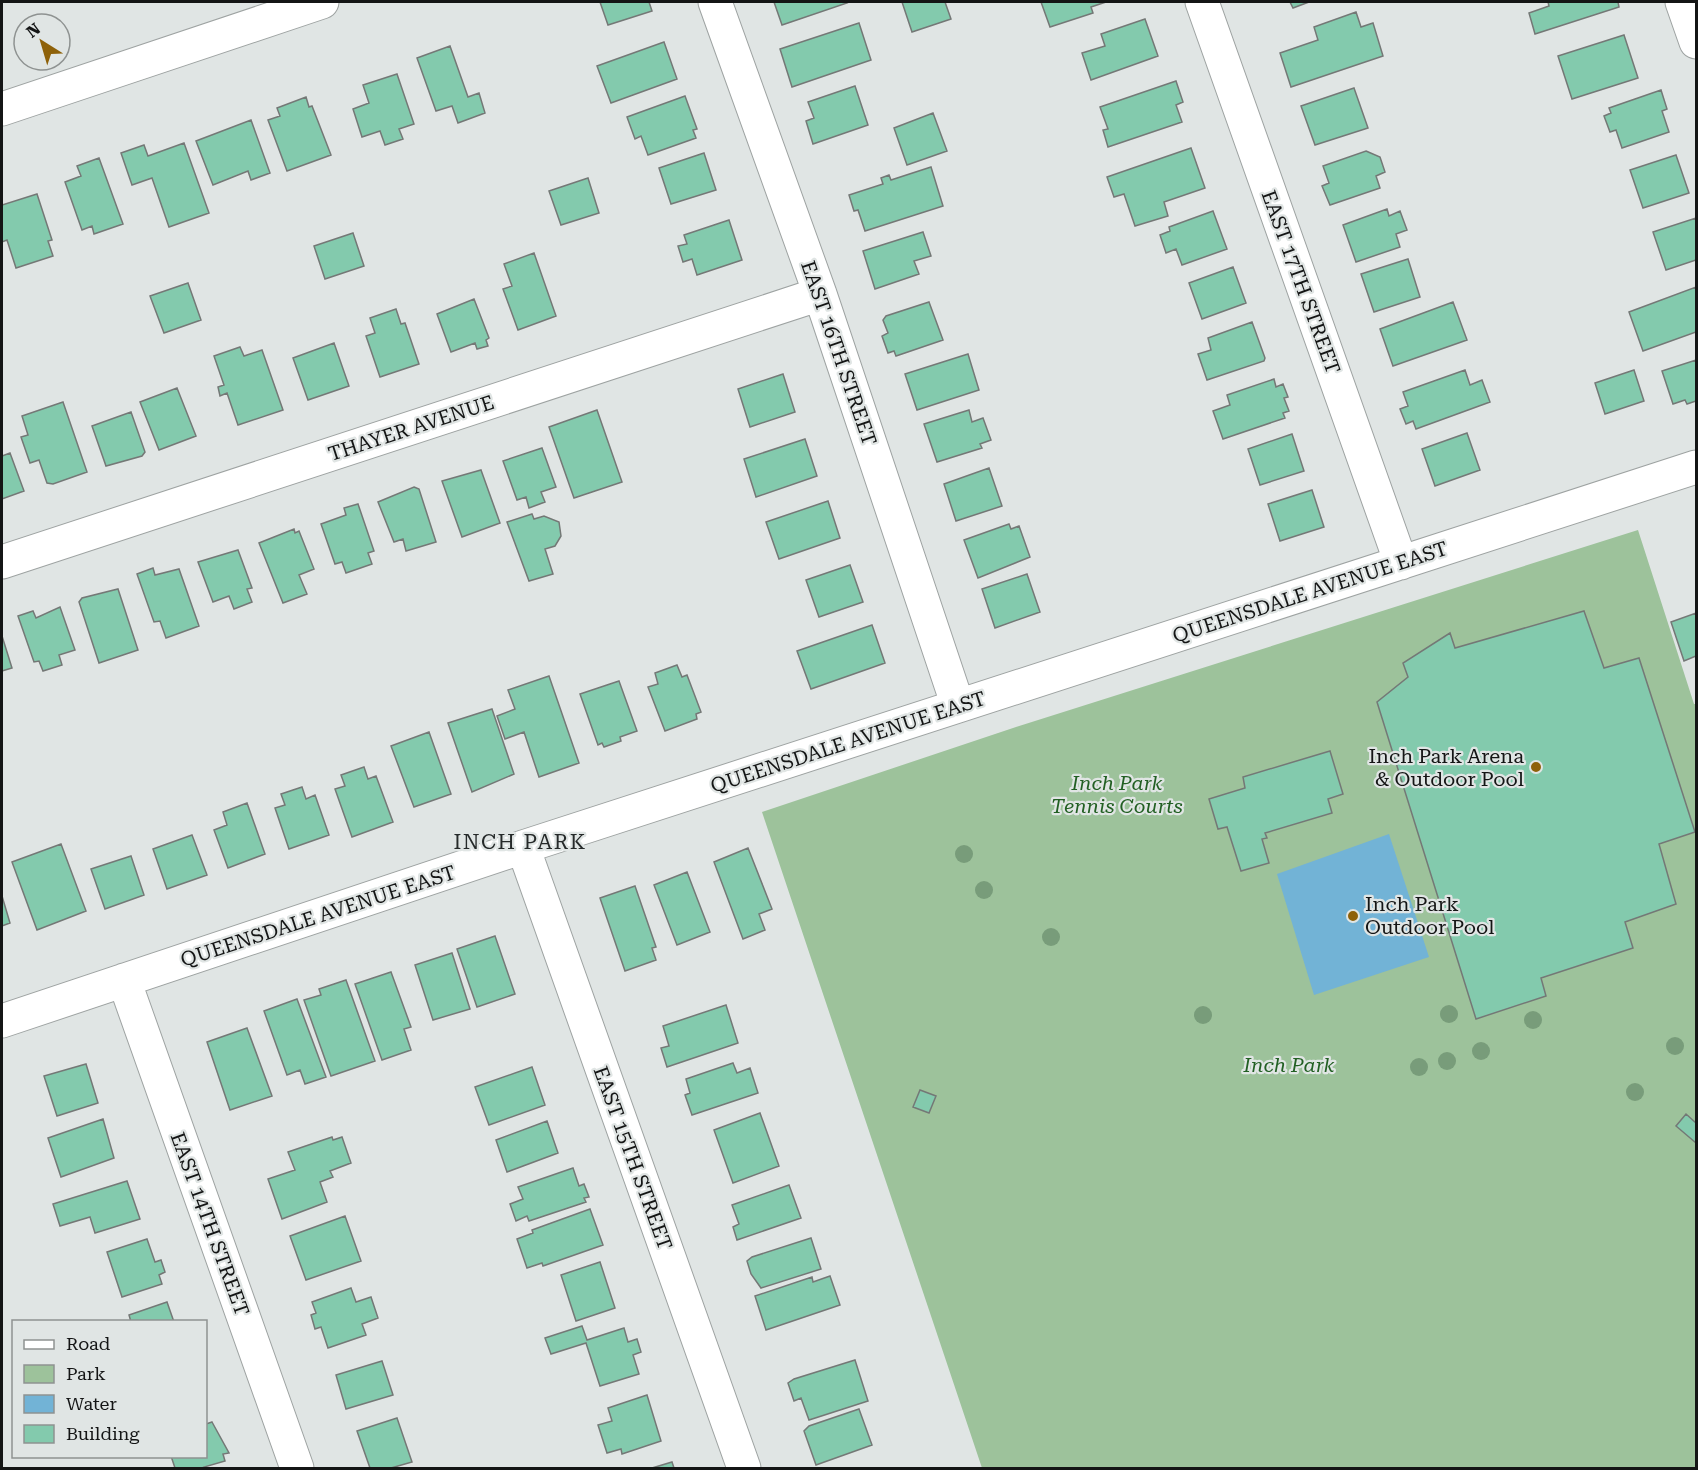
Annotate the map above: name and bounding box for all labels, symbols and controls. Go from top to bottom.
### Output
north arrow [12,12,72,72]
text: N [23,19,44,42]
street label: EAST 17TH STREET [1257,187,1345,377]
street label: EAST 16TH STREET [796,258,882,448]
street label: THAYER AVENUE [325,390,497,466]
street label: QUEENSDALE AVENUE EAST [1169,536,1451,648]
street label: QUEENSDALE AVENUE EAST [707,686,989,798]
place label: Inch Park Arena & Outdoor Pool [1369,744,1524,791]
marker: Inch Park Arena & Outdoor Pool [1529,760,1543,774]
park label: Inch Park Tennis Courts [1051,771,1183,818]
district label: INCH PARK [453,830,587,854]
street label: QUEENSDALE AVENUE EAST [177,860,459,972]
place label: Inch Park Outdoor Pool [1365,892,1494,939]
marker: Inch Park Outdoor Pool [1346,909,1360,923]
park label: Inch Park [1243,1053,1335,1077]
street label: EAST 15TH STREET [589,1063,677,1253]
street label: EAST 14TH STREET [166,1129,254,1319]
legend [12,1320,207,1458]
text: Road [66,1333,111,1354]
text: Park [66,1363,106,1384]
text: Water [66,1393,117,1414]
text: Building [66,1423,140,1444]

